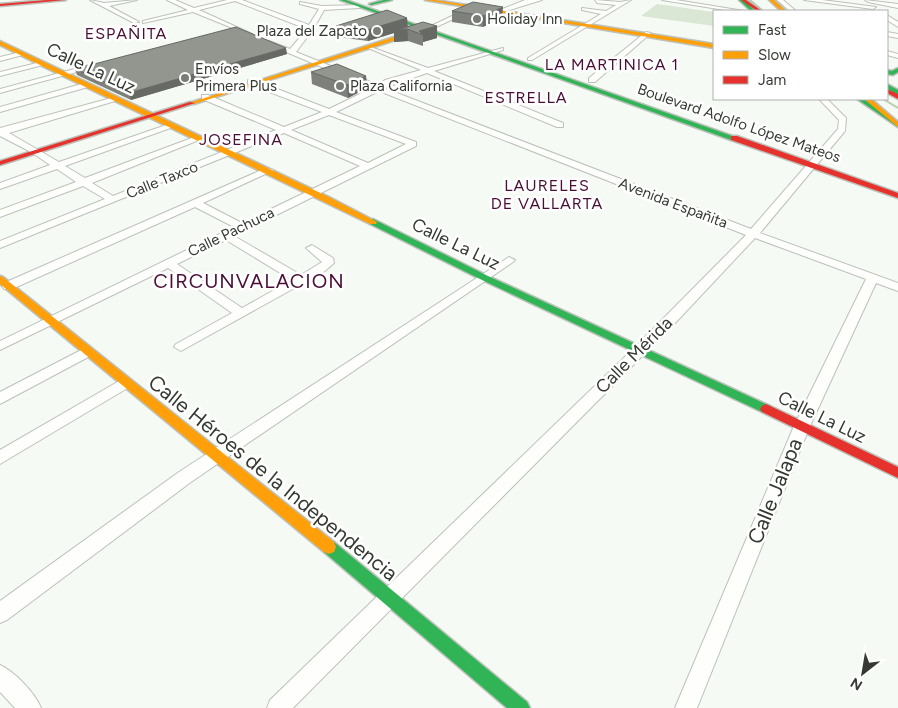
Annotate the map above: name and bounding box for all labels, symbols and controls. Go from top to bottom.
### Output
place label: Holiday Inn [487,10,562,28]
legend [713,10,888,100]
marker: Holiday Inn [471,13,483,25]
text: Fast [758,21,787,39]
place label: Plaza del Zapato [257,22,367,40]
district label: ESPAÑITA [85,24,167,43]
marker: Plaza del Zapato [371,25,383,37]
street label: Calle La Luz [43,38,139,98]
text: Slow [758,46,791,64]
district label: LA MARTINICA 1 [545,55,679,74]
place label: Envíos Primera Plus [195,60,277,95]
text: Jam [758,71,786,89]
marker: Envíos Primera Plus [179,72,191,84]
place label: Plaza California [350,77,452,95]
marker: Plaza California [334,80,346,92]
street label: Boulevard Adolfo López Mateos [635,80,843,166]
district label: ESTRELLA [484,88,568,107]
district label: JOSEFINA [199,130,283,149]
street label: Calle Taxco [123,157,201,203]
street label: Avenida Españita [616,174,730,232]
district label: LAURELES DE VALLARTA [491,176,603,213]
street label: Calle Pachuca [185,203,277,261]
street label: Calle La Luz [408,213,504,275]
district label: CIRCUNVALACION [153,269,345,293]
street label: Calle Mérida [591,312,677,398]
street label: Calle Héroes de la Independencia [144,369,403,586]
street label: Calle La Luz [774,386,870,448]
street label: Calle Jalapa [742,434,807,547]
north arrow [838,648,888,698]
text: N [848,674,866,694]

